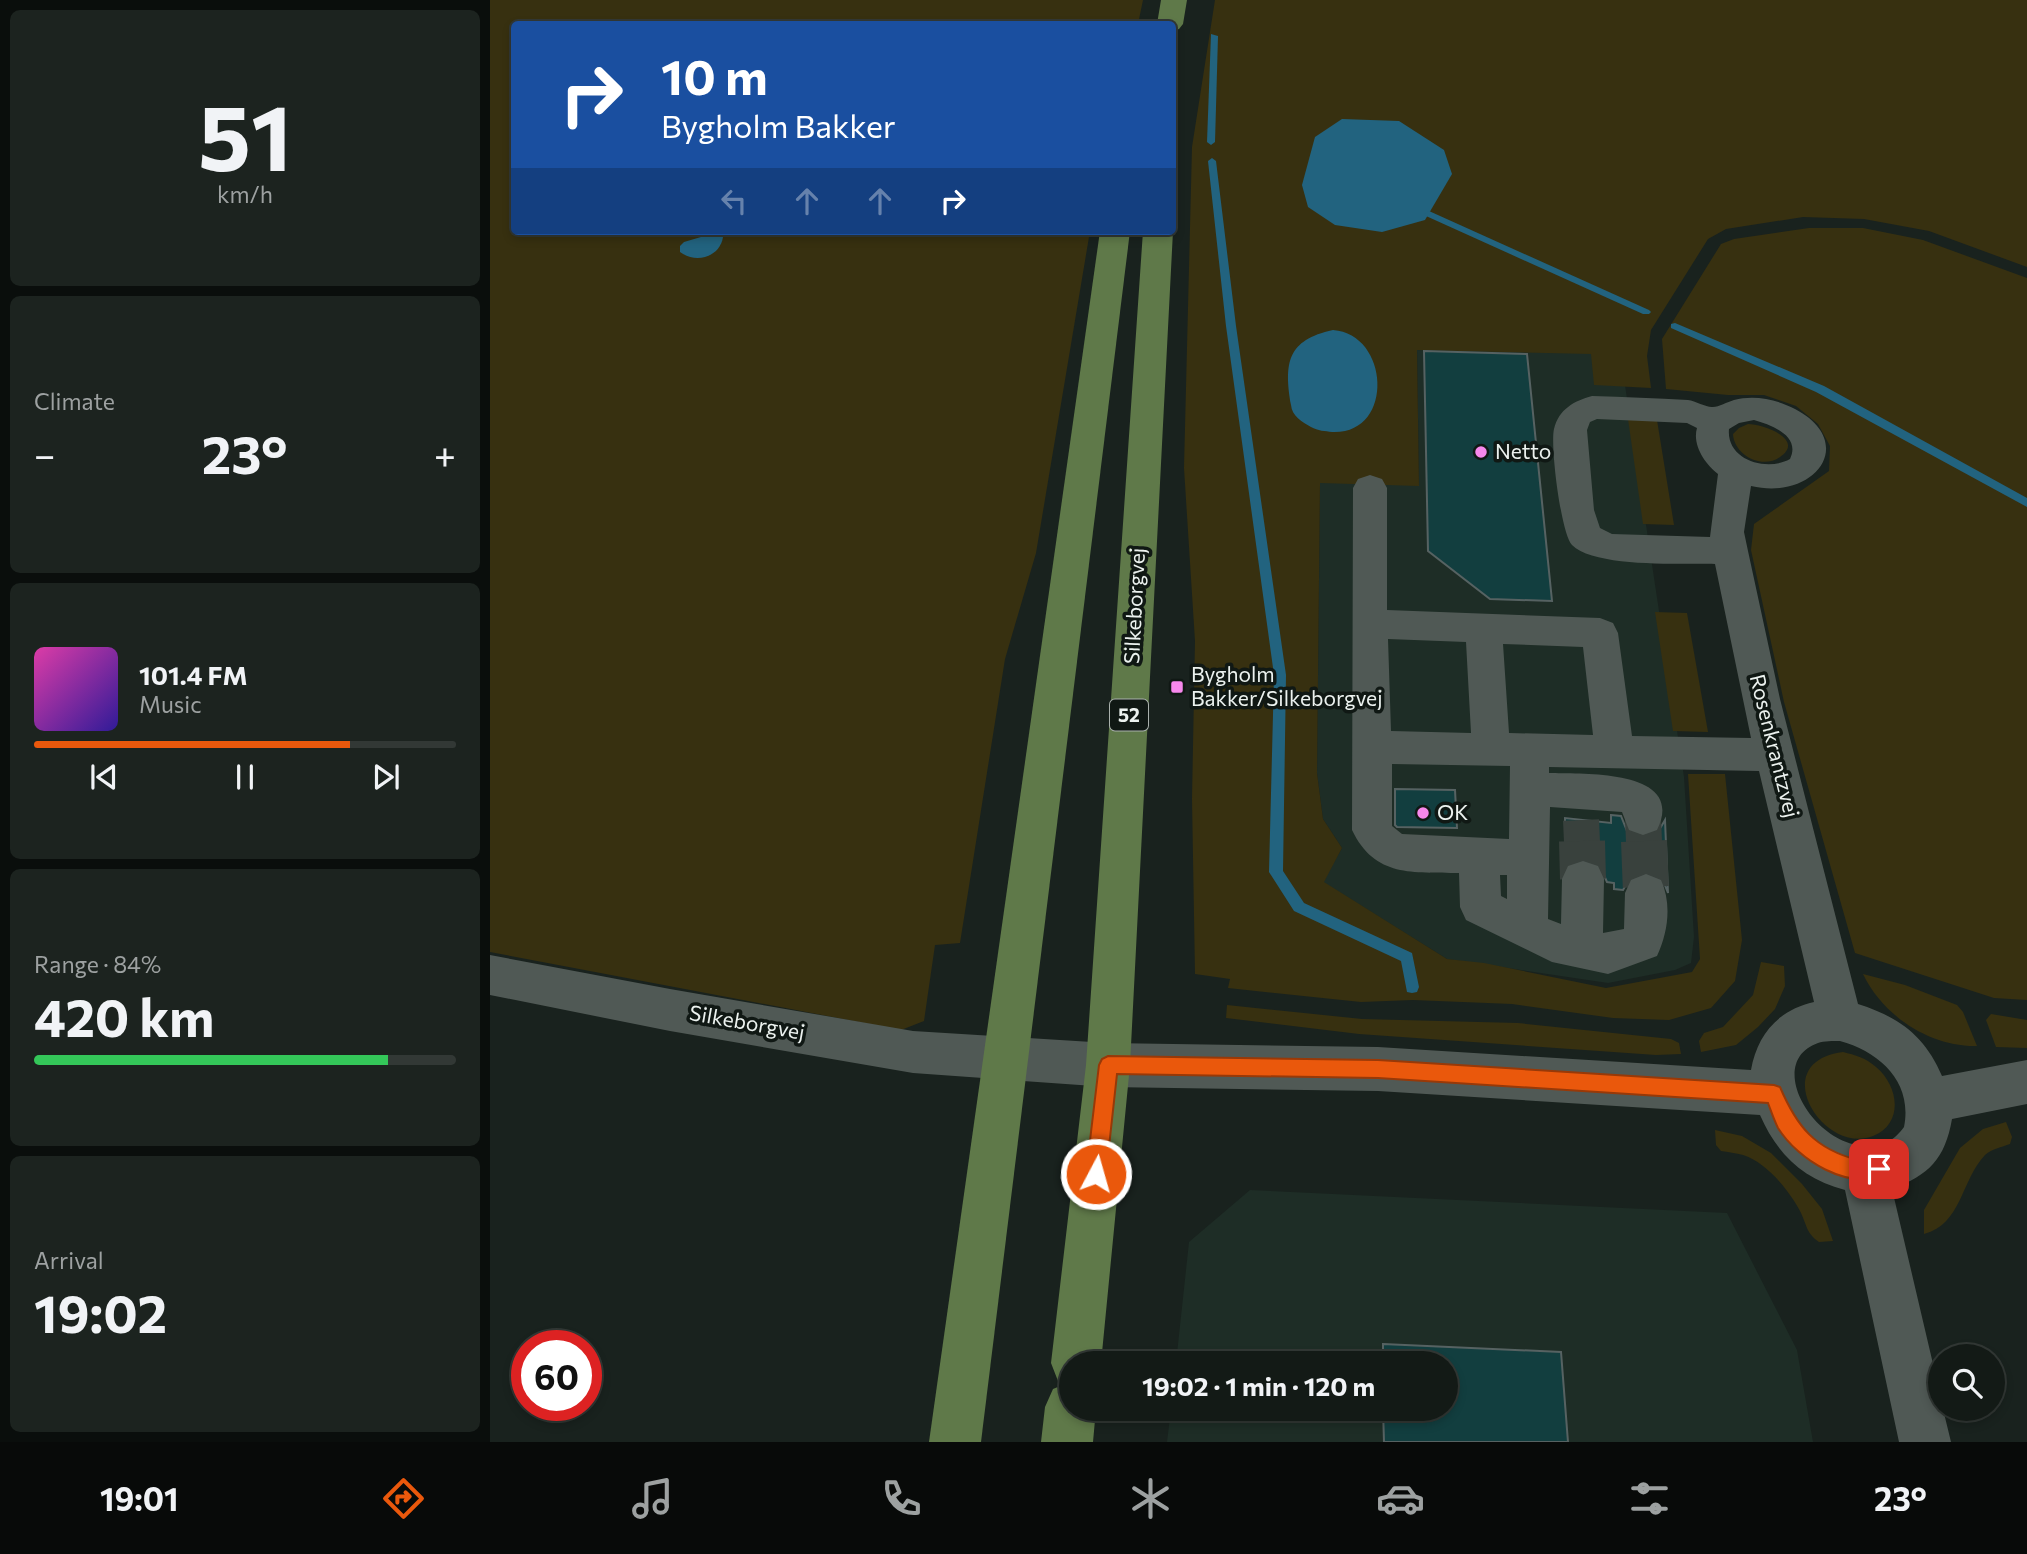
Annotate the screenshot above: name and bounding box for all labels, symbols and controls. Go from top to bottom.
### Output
text: 10 m [661,45,768,105]
icon: right [546,49,637,140]
text: 51 [198,78,292,190]
text: Bygholm Bakker [661,105,896,145]
text: km/h [217,180,273,208]
icon: left [715,182,753,220]
icon: ahead [788,182,826,220]
icon: ahead [861,182,899,220]
icon: right [934,182,972,220]
text: Climate [34,387,115,415]
text: 23° [202,421,288,485]
text: − [34,430,56,477]
text: + [434,430,456,477]
place label: Netto [1495,438,1551,463]
marker: Netto [1473,444,1489,460]
street label: Silkeborgvej [1118,547,1149,665]
text: 101.4 FM [139,659,247,690]
place label: Bygholm Bakker/Silkeborgvej [1191,661,1383,710]
street label: Rosenkrantzvej [1746,671,1805,820]
marker: Bygholm Bakker/Silkeborgvej [1169,679,1185,695]
text: Music [139,690,202,718]
road number: 52 [1110,700,1148,730]
icon: previous [85,758,123,796]
icon: pause [226,758,264,796]
icon: next [367,758,405,796]
place label: OK [1437,799,1468,824]
marker: OK [1415,805,1431,821]
text: Range · 84% [34,950,161,978]
text: 420 km [34,984,214,1048]
street label: Silkeborgvej [688,999,807,1044]
position arrow [1059,1137,1133,1211]
pin [1849,1139,1909,1199]
icon: arrive [1860,1150,1898,1188]
text: Arrival [34,1246,104,1274]
text: 19:02 [34,1280,167,1344]
speed limit sign: 60 [511,1330,602,1421]
map controls [1928,1344,2005,1421]
button: search [1928,1344,2005,1421]
text: 19:02 · 1 min · 120 m [1142,1370,1375,1401]
icon: directions [379,1474,428,1523]
icon: music [628,1474,677,1523]
icon: phone [877,1474,926,1523]
icon: climate [1126,1474,1175,1523]
icon: car [1376,1474,1425,1523]
icon: filters [1625,1474,1674,1523]
text: 19:01 [100,1478,179,1518]
text: 23° [1874,1478,1927,1518]

